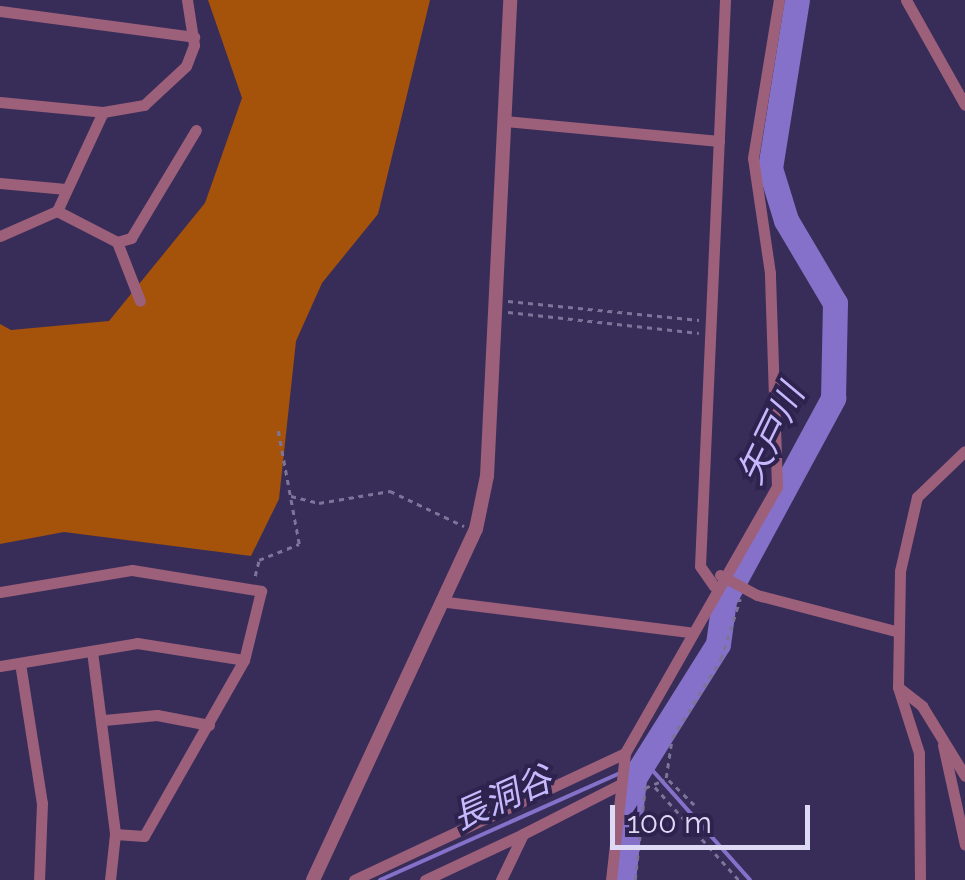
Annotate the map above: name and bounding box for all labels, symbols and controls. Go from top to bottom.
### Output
water label: 矢戸川 [729,378,813,490]
water label: 長洞谷 [445,757,559,839]
scale bar [615,785,815,847]
text: 100 m [627,805,712,840]

